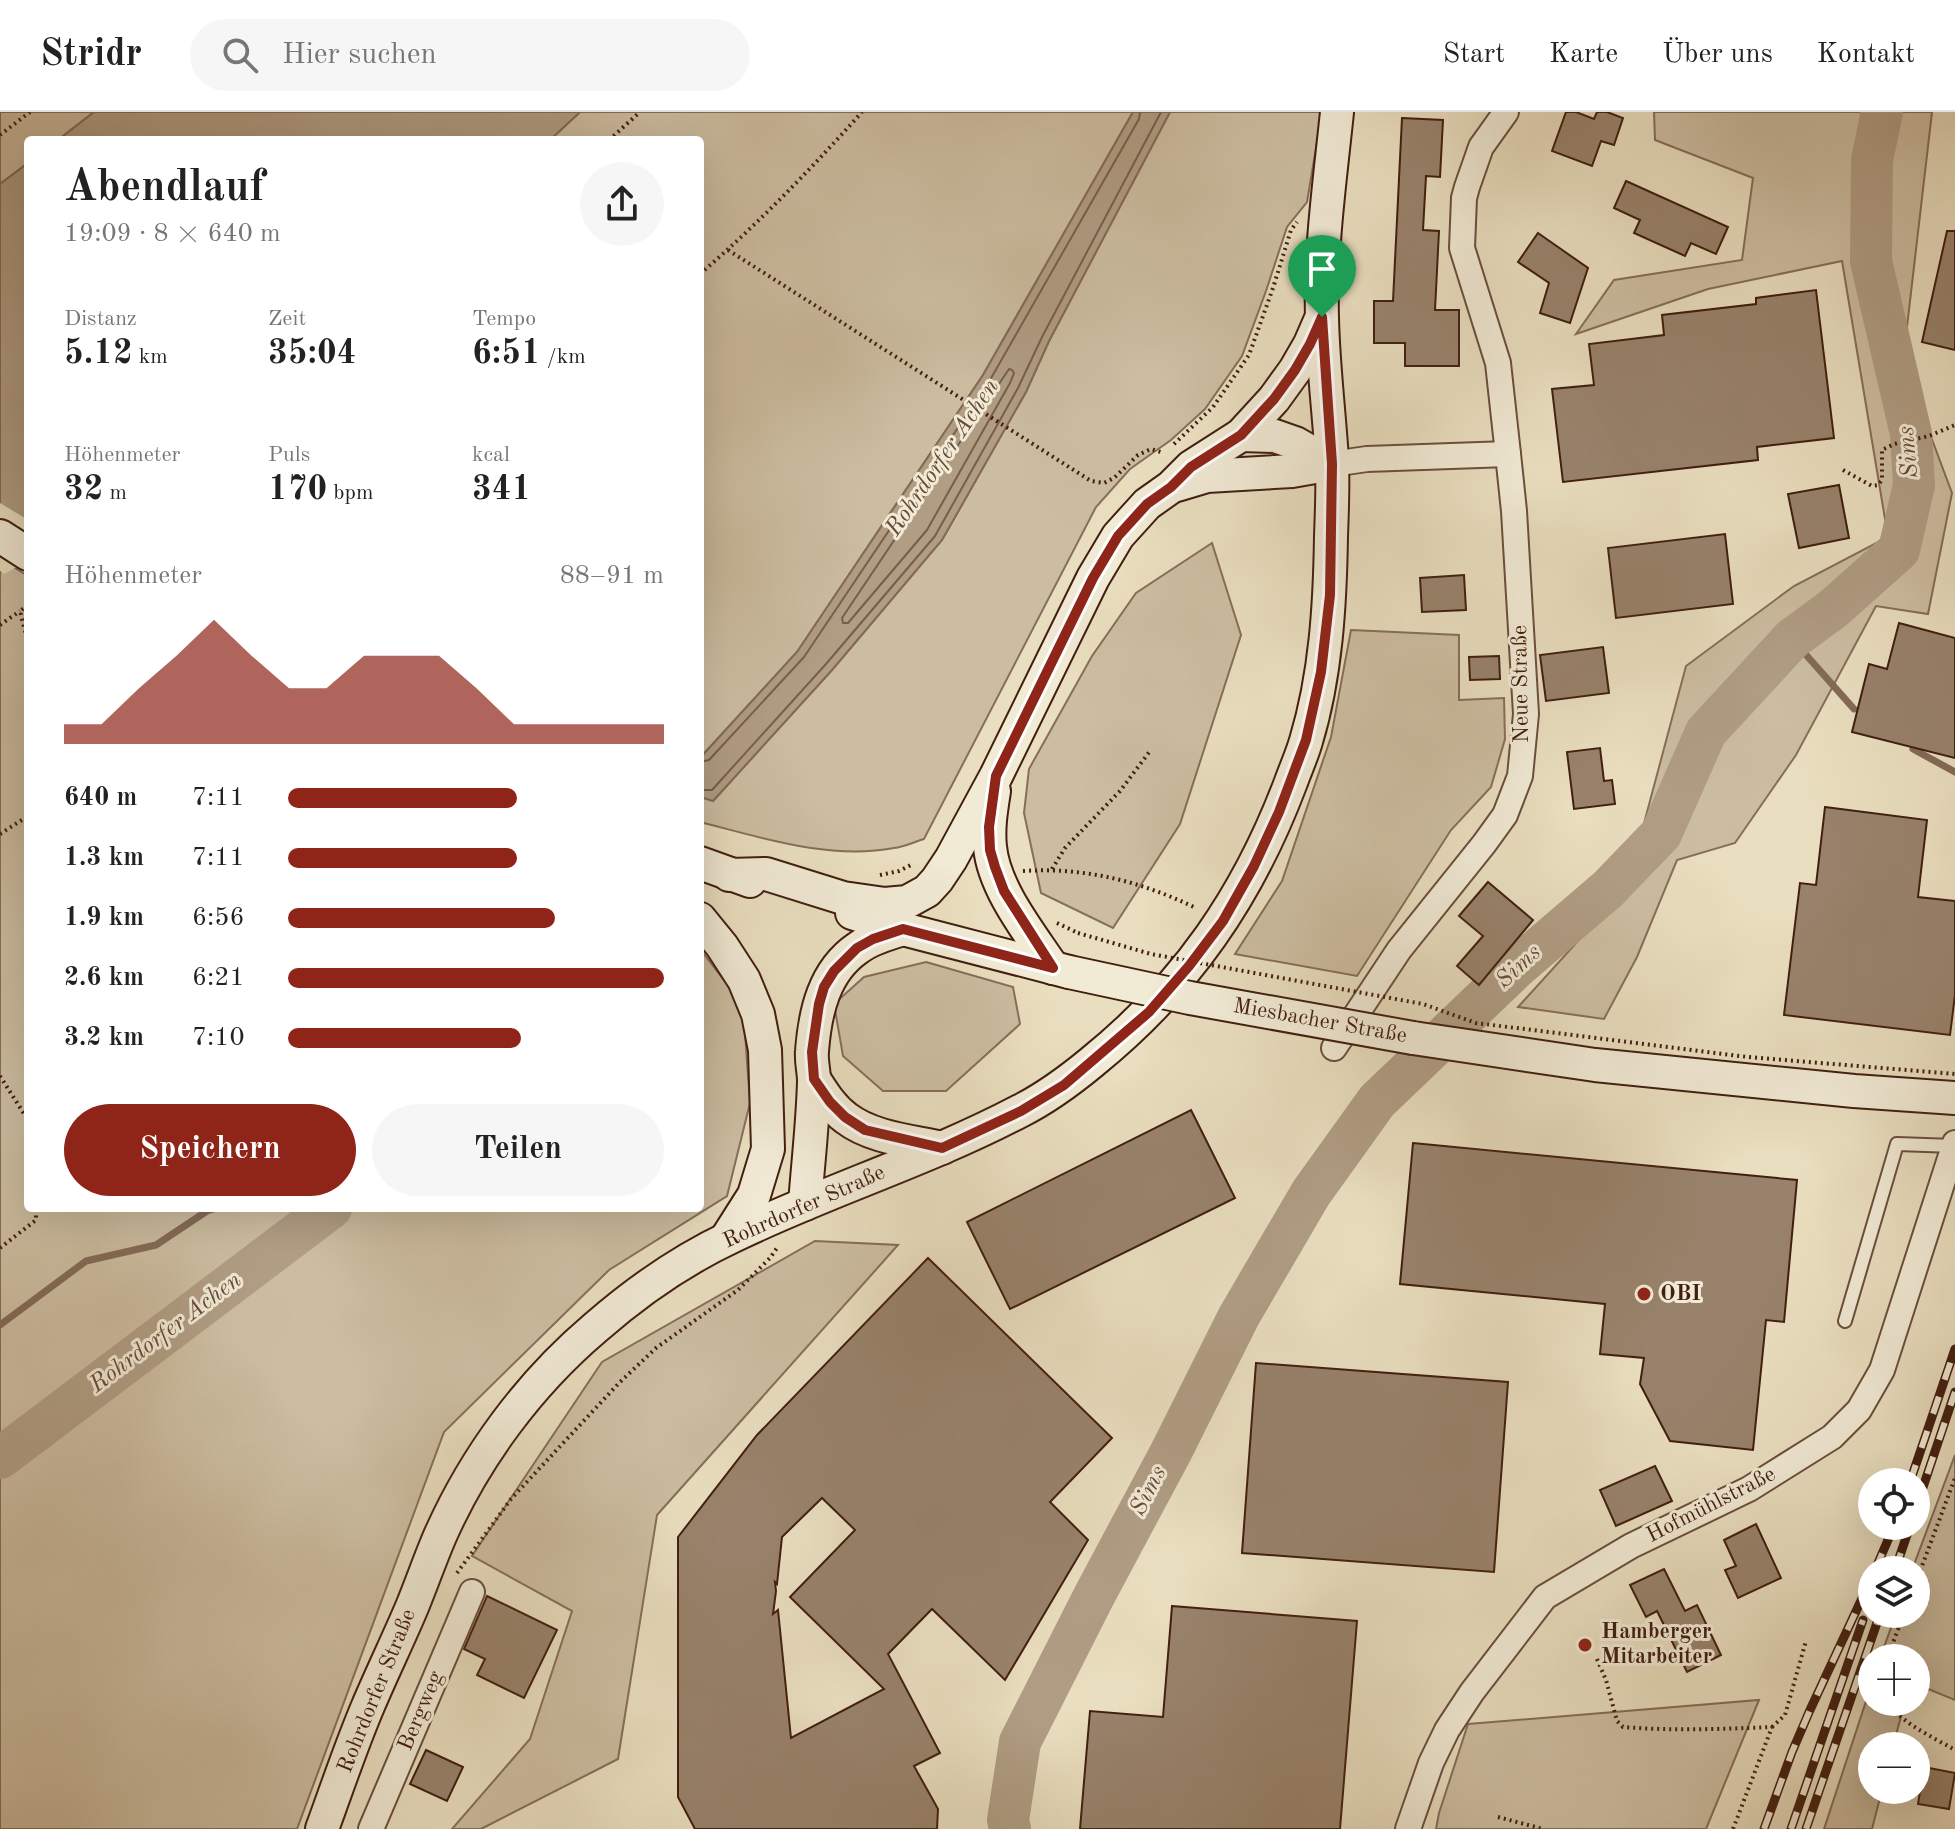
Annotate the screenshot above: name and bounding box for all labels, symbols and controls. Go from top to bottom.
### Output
search box [190,19,750,91]
icon: search [218,33,262,77]
text: Stridr [40,36,142,74]
text: Hier suchen [282,40,437,70]
text: Start [1443,41,1505,69]
text: Karte [1549,41,1618,69]
text: Über uns [1662,41,1773,69]
text: Kontakt [1817,41,1915,69]
button: share [580,162,664,246]
text: Abendlauf [64,166,265,210]
text: 19:09 · 8 × 640 m [64,221,281,247]
pin [1288,235,1356,317]
icon: arrive [1300,247,1344,291]
text: Distanz [64,308,137,330]
text: Zeit [268,308,306,330]
text: Tempo [472,308,536,330]
text: 5.12 [64,337,133,371]
text: 35:04 [268,337,356,371]
text: 6:51 [472,337,541,371]
text: km [133,346,168,368]
text: /km [541,346,586,368]
water label: Rohrdorfer Achen [881,375,1004,541]
water label: Sims [1895,425,1923,479]
text: Höhenmeter [64,444,181,466]
text: Puls [268,444,310,466]
text: kcal [472,444,510,466]
text: 32 [64,473,103,507]
text: 170 [268,473,327,507]
text: 341 [472,473,531,507]
text: m [103,482,127,504]
text: bpm [327,482,373,504]
text: Höhenmeter [64,563,202,589]
text: 88–91 m [560,563,664,589]
street label: Neue Straße [1509,625,1533,743]
text: 640 m [64,785,137,811]
text: 7:11 [192,785,245,811]
text: 1.3 km [64,845,144,871]
text: 7:11 [192,845,245,871]
text: 1.9 km [64,905,144,931]
text: 6:56 [192,905,245,931]
water label: Sims [1492,940,1546,994]
text: 2.6 km [64,965,144,991]
text: 6:21 [192,965,245,991]
street label: Miesbacher Straße [1231,995,1409,1047]
text: 3.2 km [64,1025,144,1051]
text: 7:10 [192,1025,245,1051]
button: Speichern [64,1104,356,1196]
button: Teilen [372,1104,664,1196]
street label: Rohrdorfer Straße [720,1161,888,1253]
water label: Rohrdorfer Achen [85,1268,247,1398]
place label: OBI [1660,1283,1701,1305]
marker: OBI [1635,1285,1653,1303]
water label: Sims [1126,1462,1172,1520]
street label: Hofmühlstraße [1643,1463,1779,1547]
map controls [1858,1468,1930,1804]
button: locate [1858,1468,1930,1540]
button: layers [1858,1556,1930,1628]
street label: Rohrdorfer Straße [334,1606,420,1776]
place label: Hamberger Mitarbeiter [1601,1621,1712,1668]
marker: Hamberger Mitarbeiter [1576,1636,1594,1654]
button: + [1858,1644,1930,1716]
street label: Bergweg [394,1668,448,1754]
button: − [1858,1732,1930,1804]

